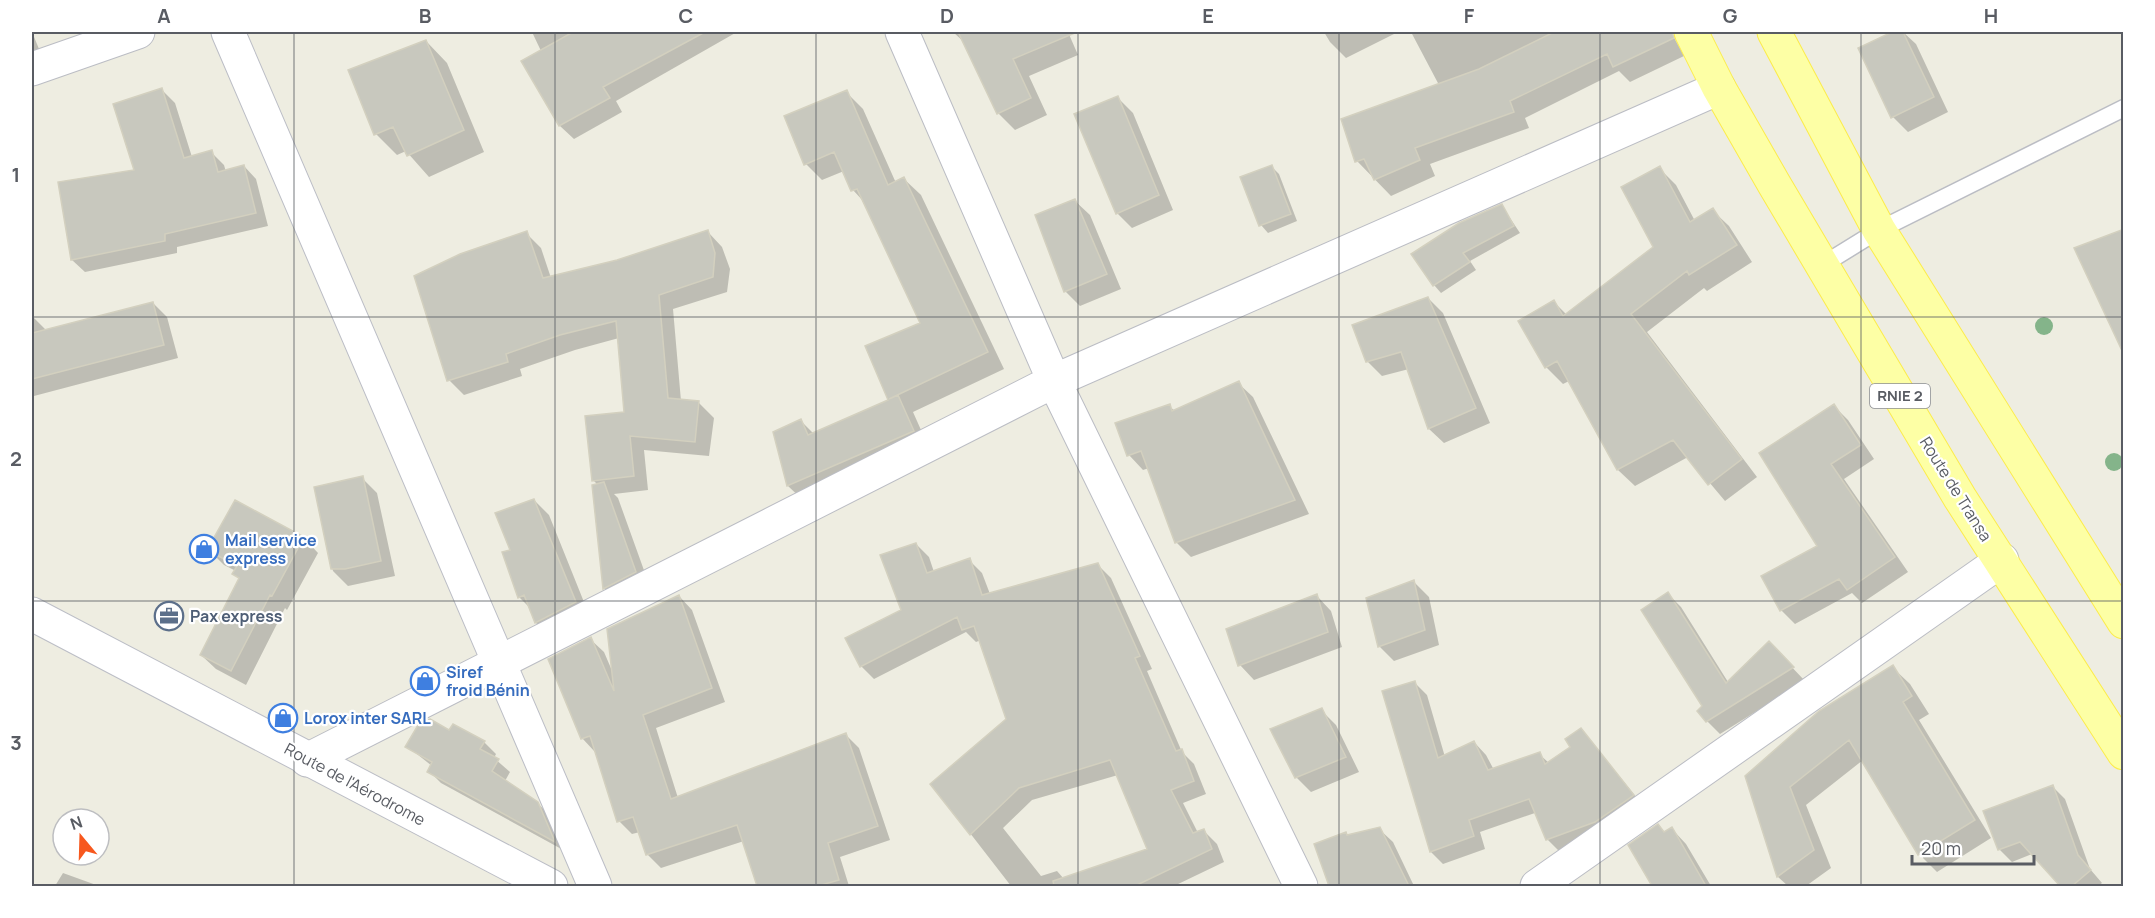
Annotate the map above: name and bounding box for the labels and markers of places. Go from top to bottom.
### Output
place label: Mail service express [225,529,317,569]
shop icon: Mail service express [188,533,220,565]
office icon: Pax express [153,600,185,632]
place label: Pax express [190,605,283,627]
place label: Siref froid Bénin [446,661,530,701]
shop icon: Siref froid Bénin [409,665,441,697]
shop icon: Lorox inter SARL [267,702,299,734]
place label: Lorox inter SARL [304,707,431,729]

